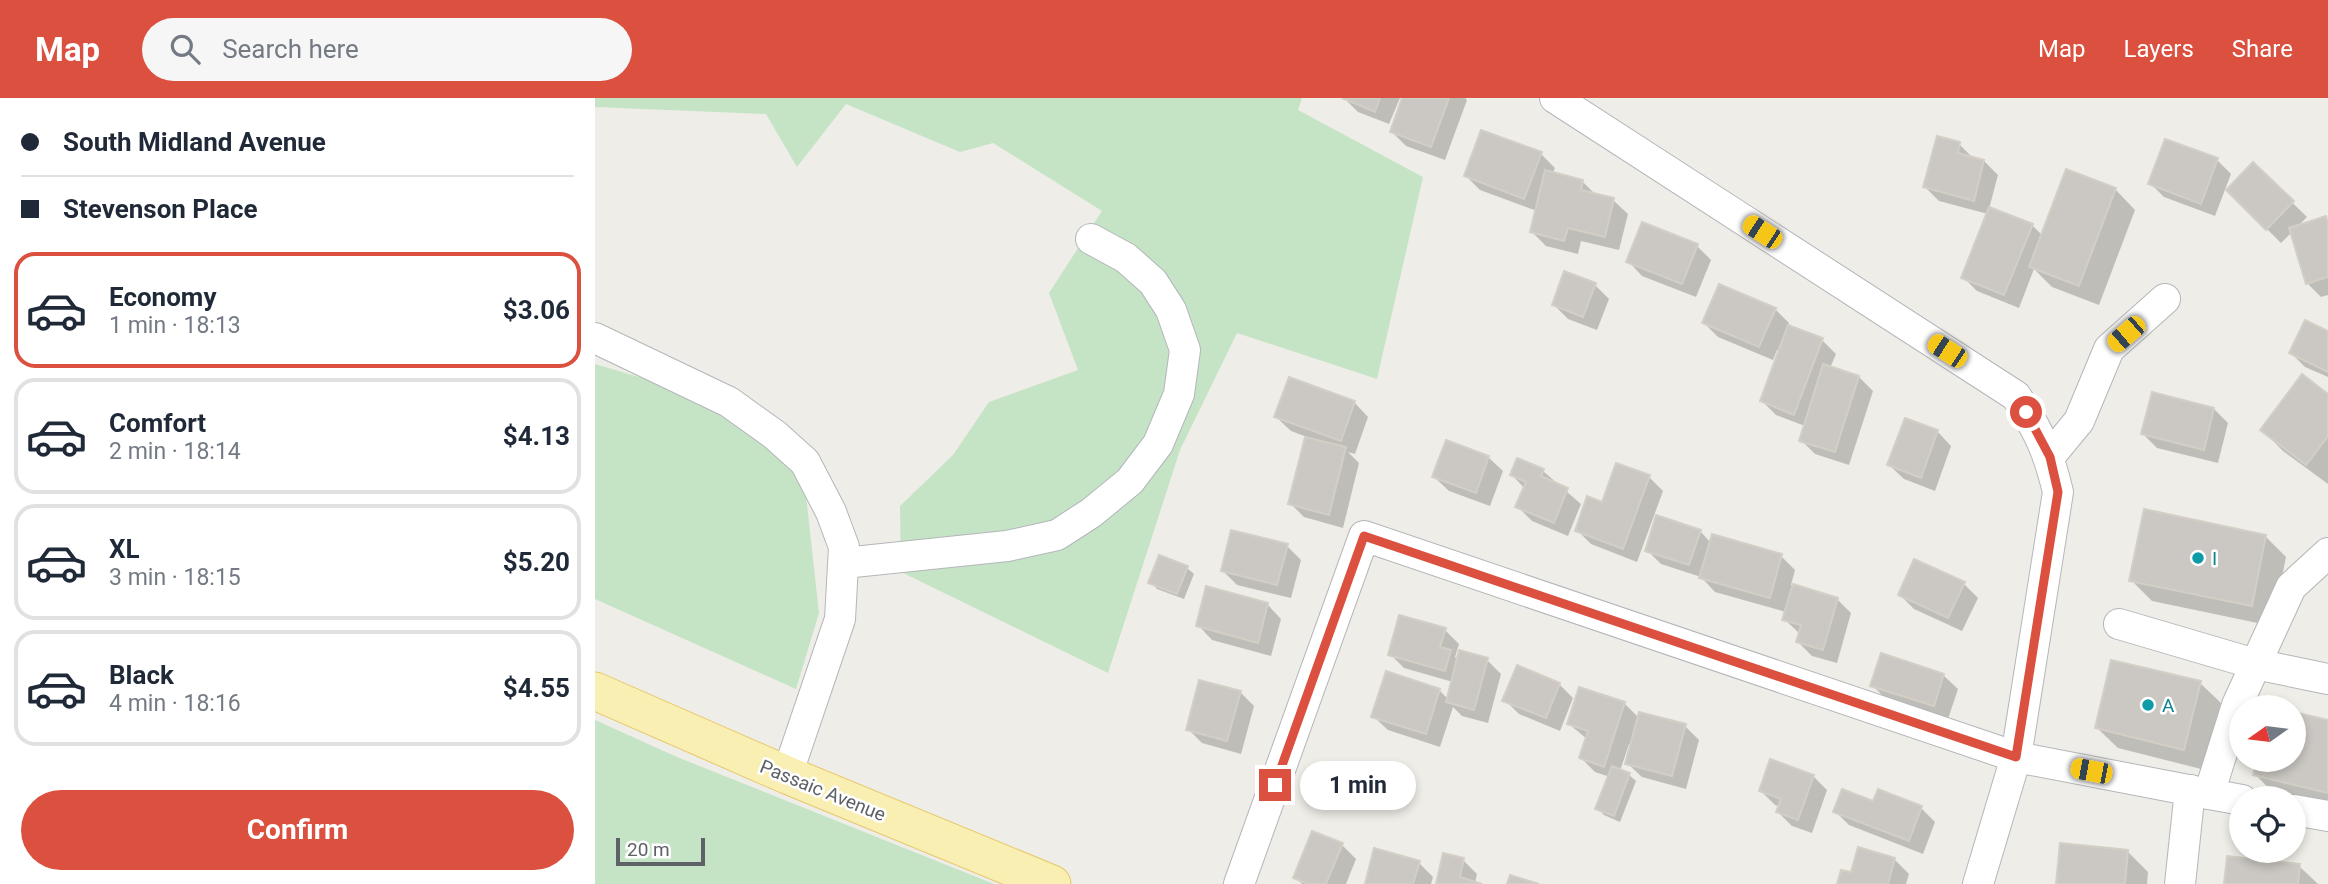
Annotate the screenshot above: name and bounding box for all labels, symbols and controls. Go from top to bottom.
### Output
search box [142,18,632,81]
text: Map [35,30,100,69]
icon: search [166,30,204,68]
text: Search here [222,34,359,64]
text: Map [2038,35,2086,63]
text: Layers [2124,35,2194,63]
text: Share [2232,35,2293,63]
text: South Midland Avenue [63,127,326,157]
text: Stevenson Place [63,194,258,224]
car [1739,212,1786,252]
icon: car [25,279,88,342]
text: Economy [109,282,216,312]
text: $3.06 [503,295,570,325]
text: 1 min · 18:13 [109,312,241,339]
car [2104,312,2149,356]
car [1924,331,1971,371]
route start [2010,396,2042,428]
icon: car [25,405,88,468]
text: Comfort [109,408,206,438]
text: $4.13 [503,421,570,451]
text: 2 min · 18:14 [109,438,241,465]
icon: car [25,531,88,594]
text: XL [109,534,140,564]
text: $5.20 [503,547,570,577]
place label: I [2212,547,2217,570]
marker: I [2190,550,2206,566]
text: 3 min · 18:15 [109,564,241,591]
icon: car [25,657,88,720]
text: Black [109,660,174,690]
text: $4.55 [503,673,570,703]
text: 4 min · 18:16 [109,690,241,717]
place label: A [2162,694,2175,717]
north arrow [2229,695,2307,772]
map controls [2229,695,2306,863]
marker: A [2140,697,2156,713]
street label: Passaic Avenue [757,755,889,826]
car [2069,757,2114,785]
callout: 1 min [1299,760,1415,810]
route end [1259,769,1291,801]
text: 1 min [1329,772,1387,799]
button: locate [2229,786,2306,863]
button: Confirm [21,790,574,870]
scale bar [616,835,705,867]
text: 20 m [627,838,670,861]

